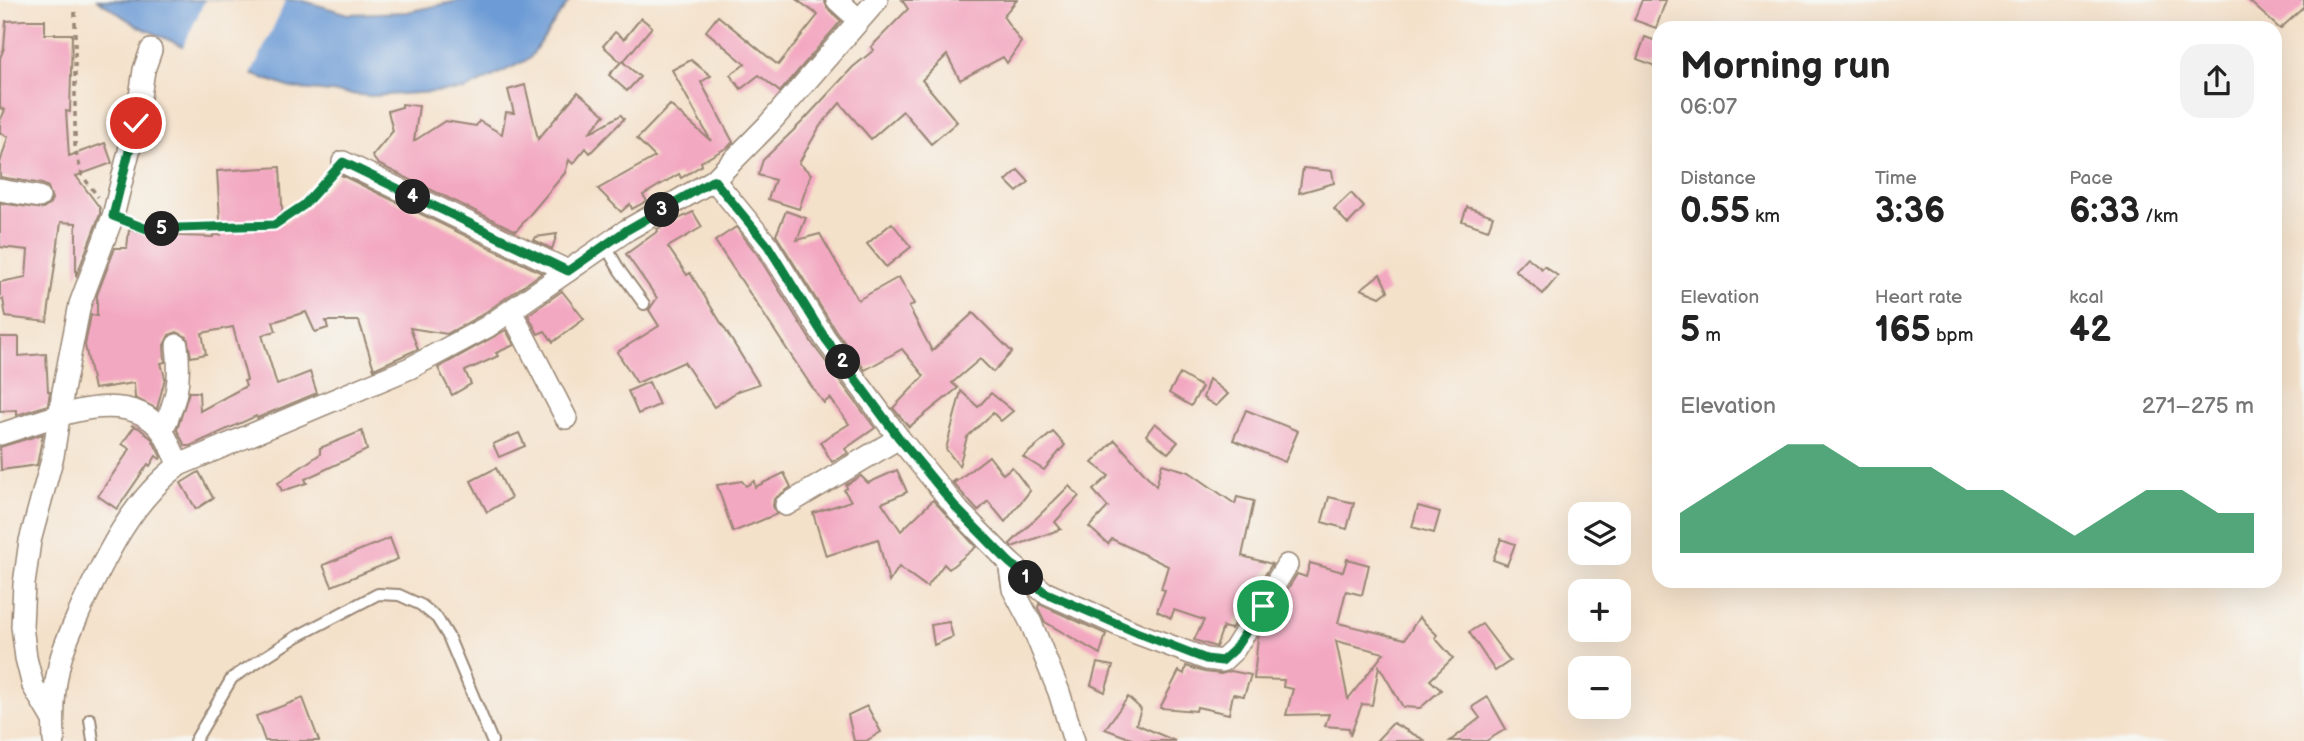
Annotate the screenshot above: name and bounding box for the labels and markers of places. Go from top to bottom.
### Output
pin [106,93,166,153]
pin: 4 [396,180,430,214]
pin: 3 [644,192,680,228]
pin: 5 [144,212,180,246]
pin: 2 [826,344,860,380]
pin: 1 [1009,560,1044,596]
pin [1233,576,1293,636]

